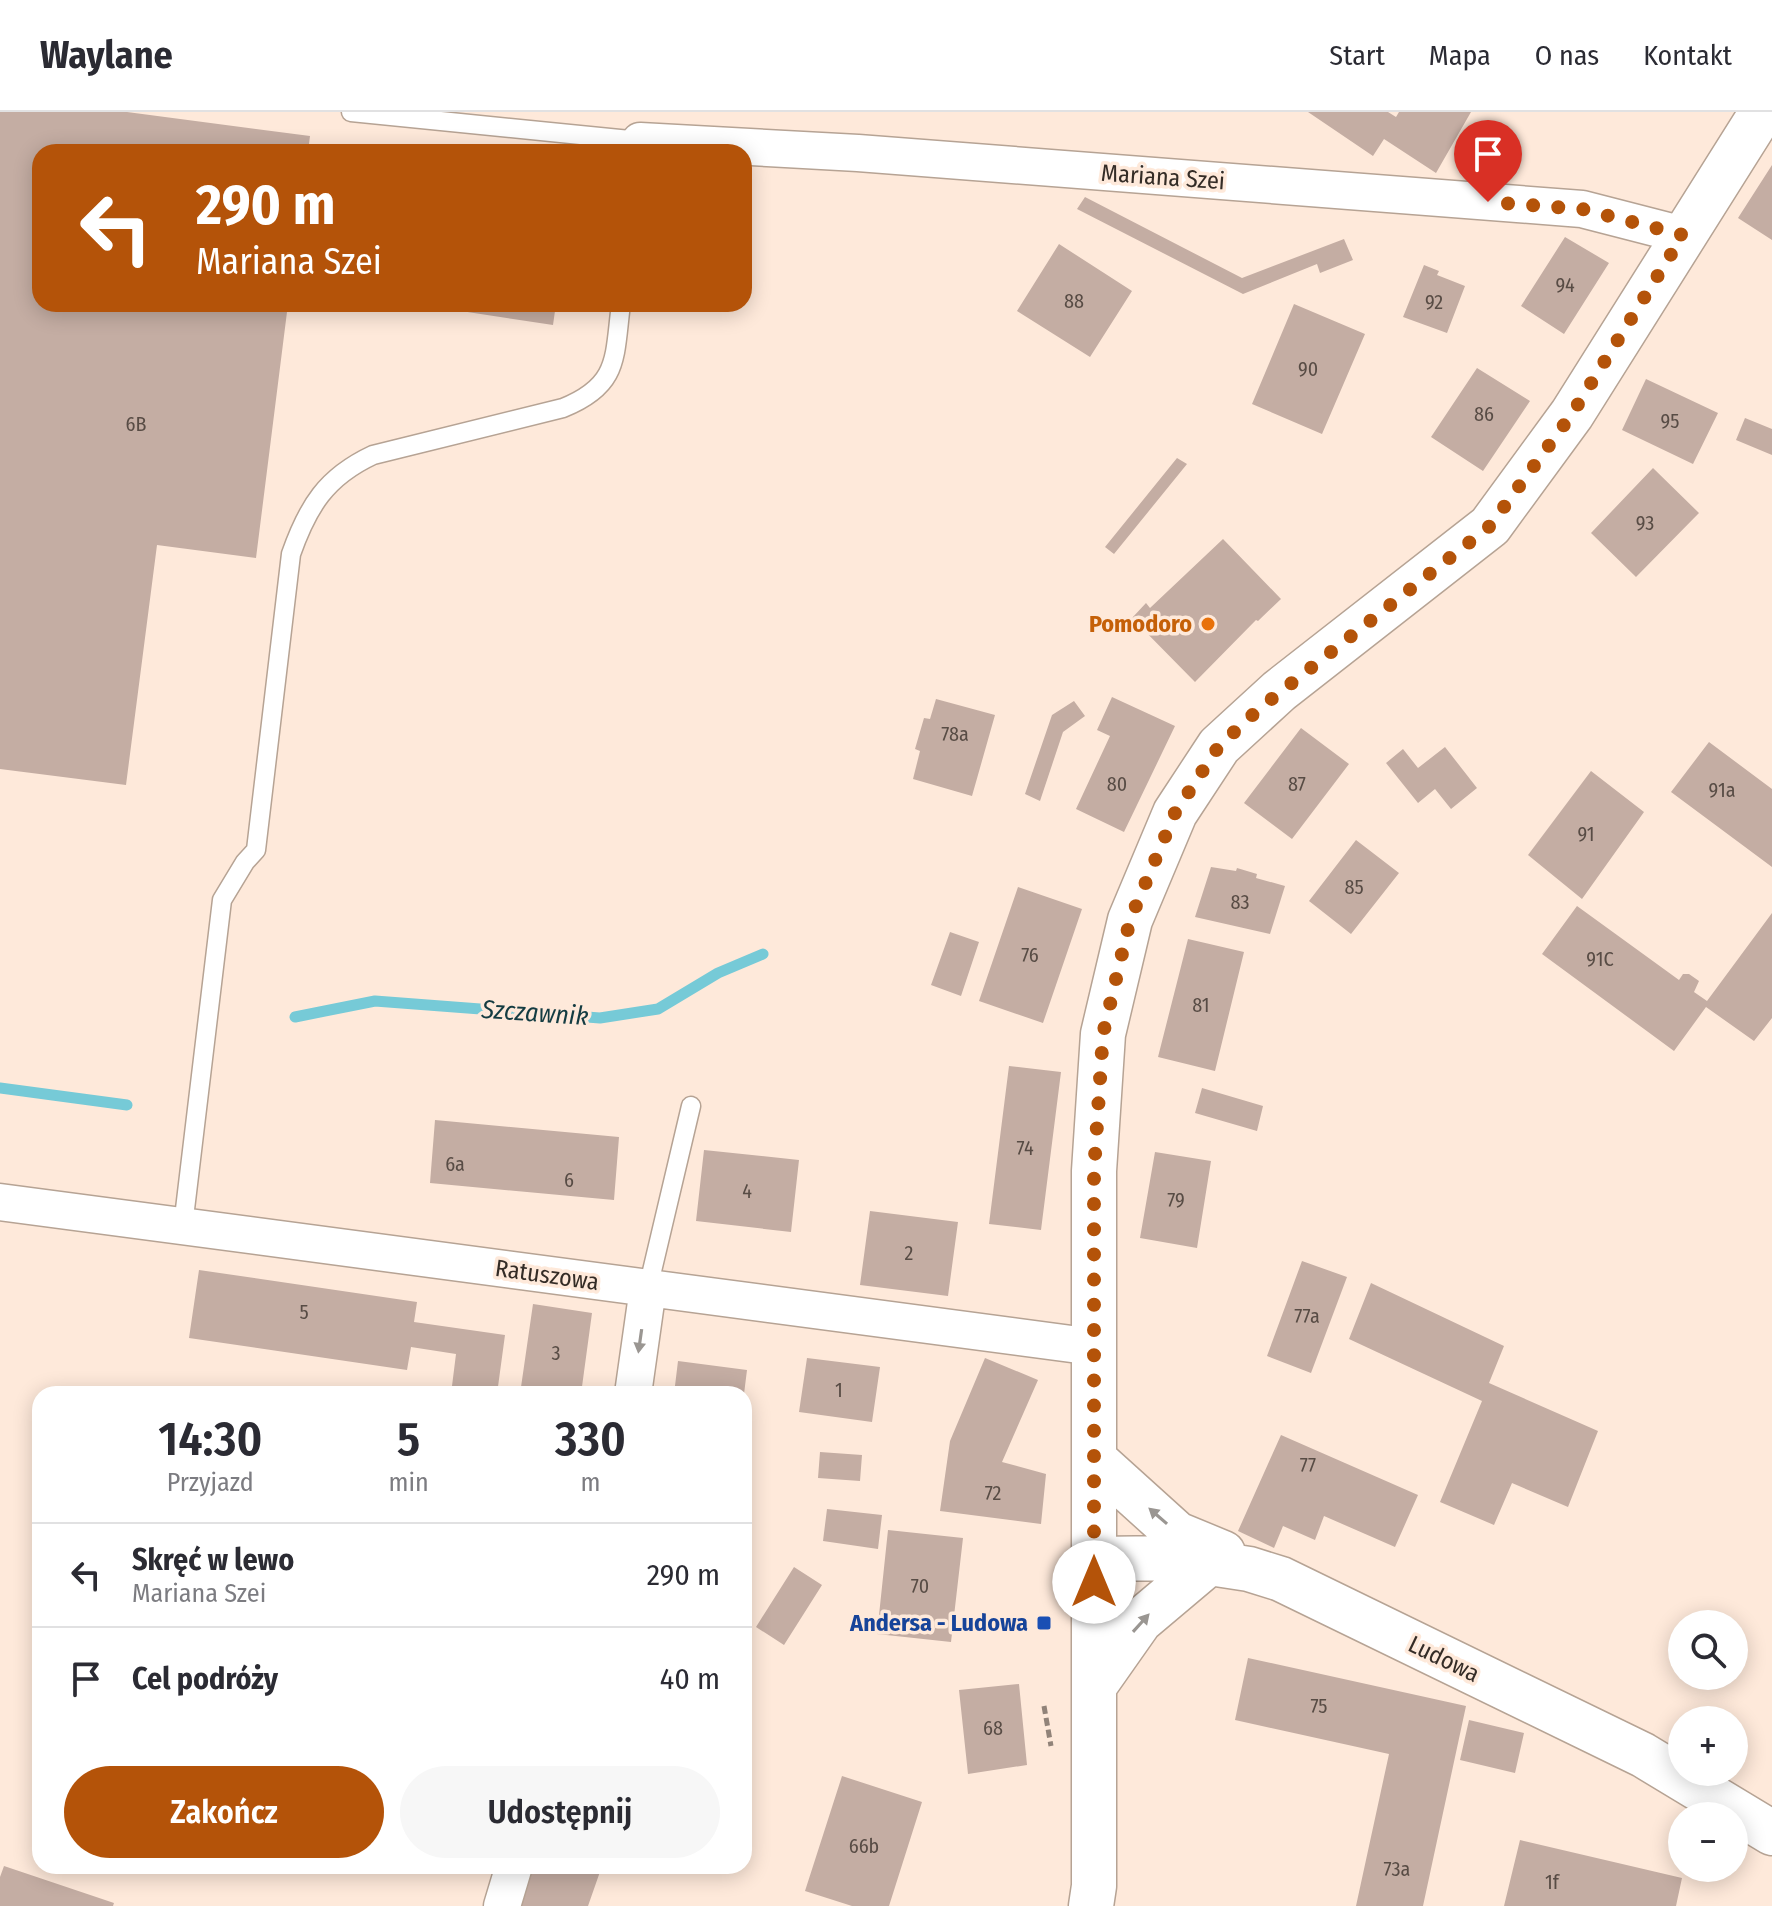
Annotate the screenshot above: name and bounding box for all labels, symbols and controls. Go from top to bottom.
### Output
text: Waylane [40,32,173,78]
text: Start [1329,39,1385,72]
text: Mapa [1429,39,1491,72]
text: O nas [1535,39,1599,72]
text: Kontakt [1643,39,1732,72]
pin [1454,120,1522,202]
icon: arrive [1466,132,1510,176]
street label: Mariana Szei [1100,159,1226,195]
text: 290 m [196,172,336,239]
icon: left [64,176,168,280]
text: Mariana Szei [196,240,382,284]
house number: 94 [1555,273,1575,297]
house number: 88 [1064,289,1084,313]
house number: 92 [1425,290,1443,314]
house number: 90 [1298,357,1318,381]
house number: 86 [1474,402,1494,426]
house number: 95 [1661,409,1679,433]
house number: 6B [126,412,146,436]
house number: 93 [1636,511,1654,535]
place label: Pomodoro [1089,610,1192,638]
marker: Pomodoro [1199,615,1217,633]
house number: 78a [941,722,969,746]
house number: 80 [1107,772,1127,796]
house number: 87 [1288,772,1306,796]
house number: 91a [1709,778,1735,802]
house number: 91 [1577,822,1595,846]
house number: 85 [1344,875,1364,899]
house number: 83 [1230,890,1250,914]
house number: 76 [1021,943,1039,967]
house number: 91C [1586,947,1614,971]
house number: 81 [1192,993,1210,1017]
water label: Szczawnik [480,994,590,1032]
house number: 74 [1016,1136,1034,1160]
house number: 6a [445,1152,465,1176]
house number: 6 [564,1168,574,1192]
house number: 4 [742,1179,752,1203]
house number: 79 [1167,1188,1185,1212]
house number: 2 [905,1241,914,1265]
street label: Ratuszowa [493,1254,601,1296]
house number: 5 [299,1300,309,1324]
house number: 77a [1294,1304,1320,1328]
one-way arrow [633,1329,646,1354]
house number: 3 [551,1341,561,1365]
house number: 1 [835,1378,843,1402]
text: 14:30 [158,1410,262,1468]
text: 5 [397,1410,420,1468]
text: 330 [555,1410,626,1468]
house number: 77 [1300,1453,1316,1477]
text: Przyjazd [167,1467,254,1498]
text: min [389,1467,429,1498]
text: m [580,1467,600,1498]
house number: 72 [985,1481,1002,1505]
one-way arrow [1149,1508,1168,1526]
position arrow [1052,1540,1136,1624]
text: Skręć w lewo [132,1542,294,1578]
icon: left [64,1553,108,1597]
text: 290 m [647,1557,720,1593]
house number: 70 [911,1574,929,1598]
text: Mariana Szei [132,1578,266,1609]
place label: Andersa - Ludowa [849,1609,1028,1637]
map controls [1668,1610,1748,1882]
button: search [1668,1610,1748,1690]
one-way arrow [1132,1613,1150,1633]
marker: Andersa - Ludowa [1035,1614,1053,1632]
street label: Ludowa [1404,1630,1484,1688]
icon: arrive [64,1657,108,1701]
text: Cel podróży [132,1661,278,1697]
text: 40 m [660,1661,720,1697]
house number: 75 [1311,1694,1328,1718]
button: + [1668,1706,1748,1786]
house number: 68 [983,1716,1003,1740]
button: Zakończ [64,1766,384,1858]
button: Udostępnij [400,1766,720,1858]
button: − [1668,1802,1748,1882]
house number: 66b [849,1834,879,1858]
house number: 73a [1384,1857,1410,1881]
house number: 1f [1545,1870,1561,1894]

